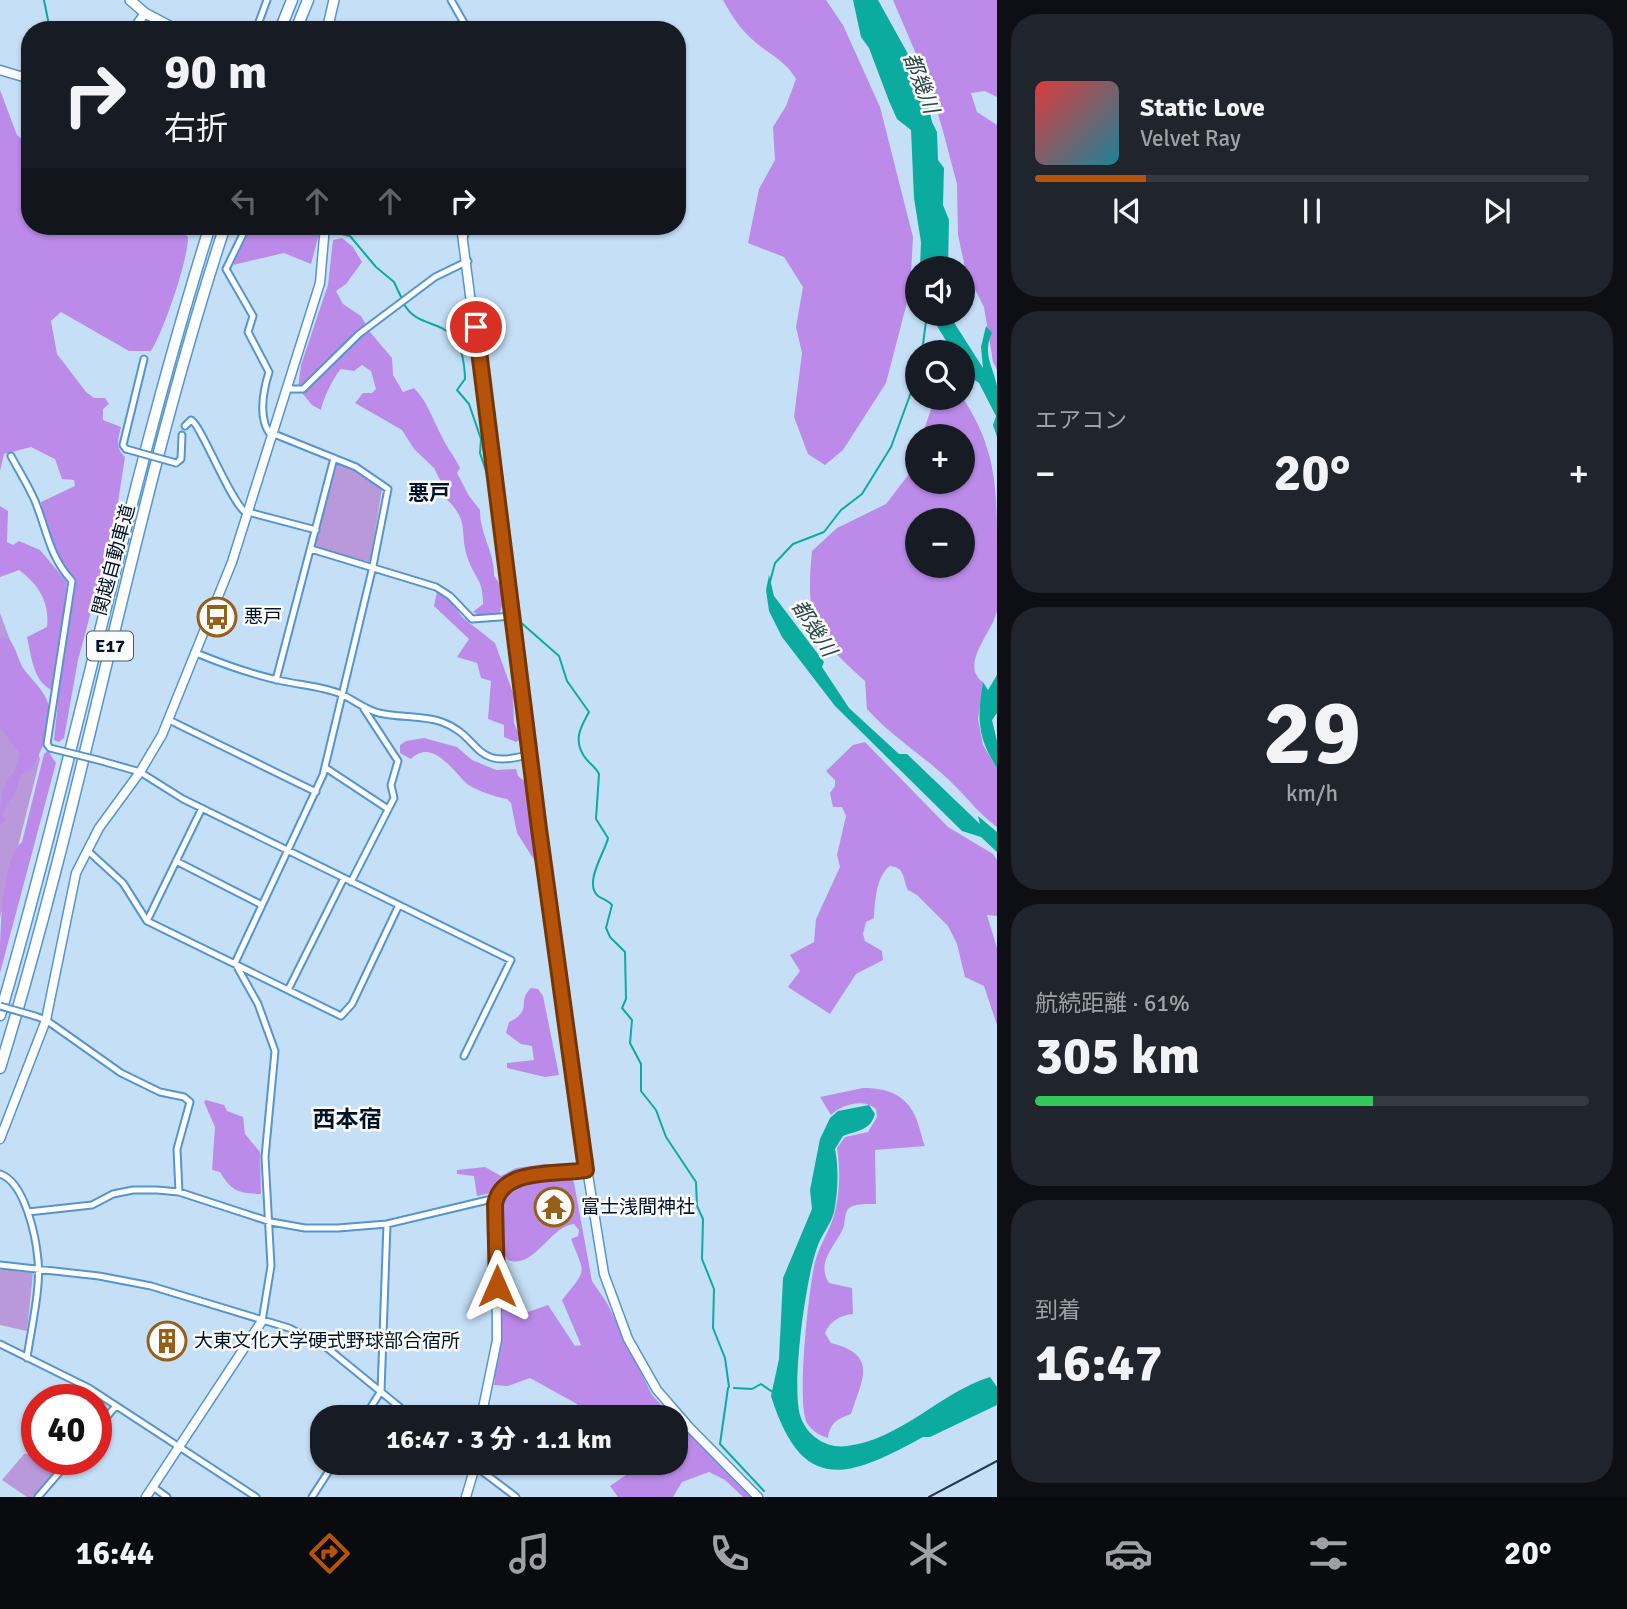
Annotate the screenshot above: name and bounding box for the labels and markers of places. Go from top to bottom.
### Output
pin [446,297,506,357]
bus stop icon: 悪戸 [196,596,238,638]
place label: 悪戸 [244,605,282,629]
temple icon: 富士浅間神社 [533,1186,575,1228]
place label: 富士浅間神社 [581,1195,695,1219]
building icon: 大東文化大学硬式野球部合宿所 [146,1320,188,1362]
place label: 大東文化大学硬式野球部合宿所 [194,1329,460,1353]

